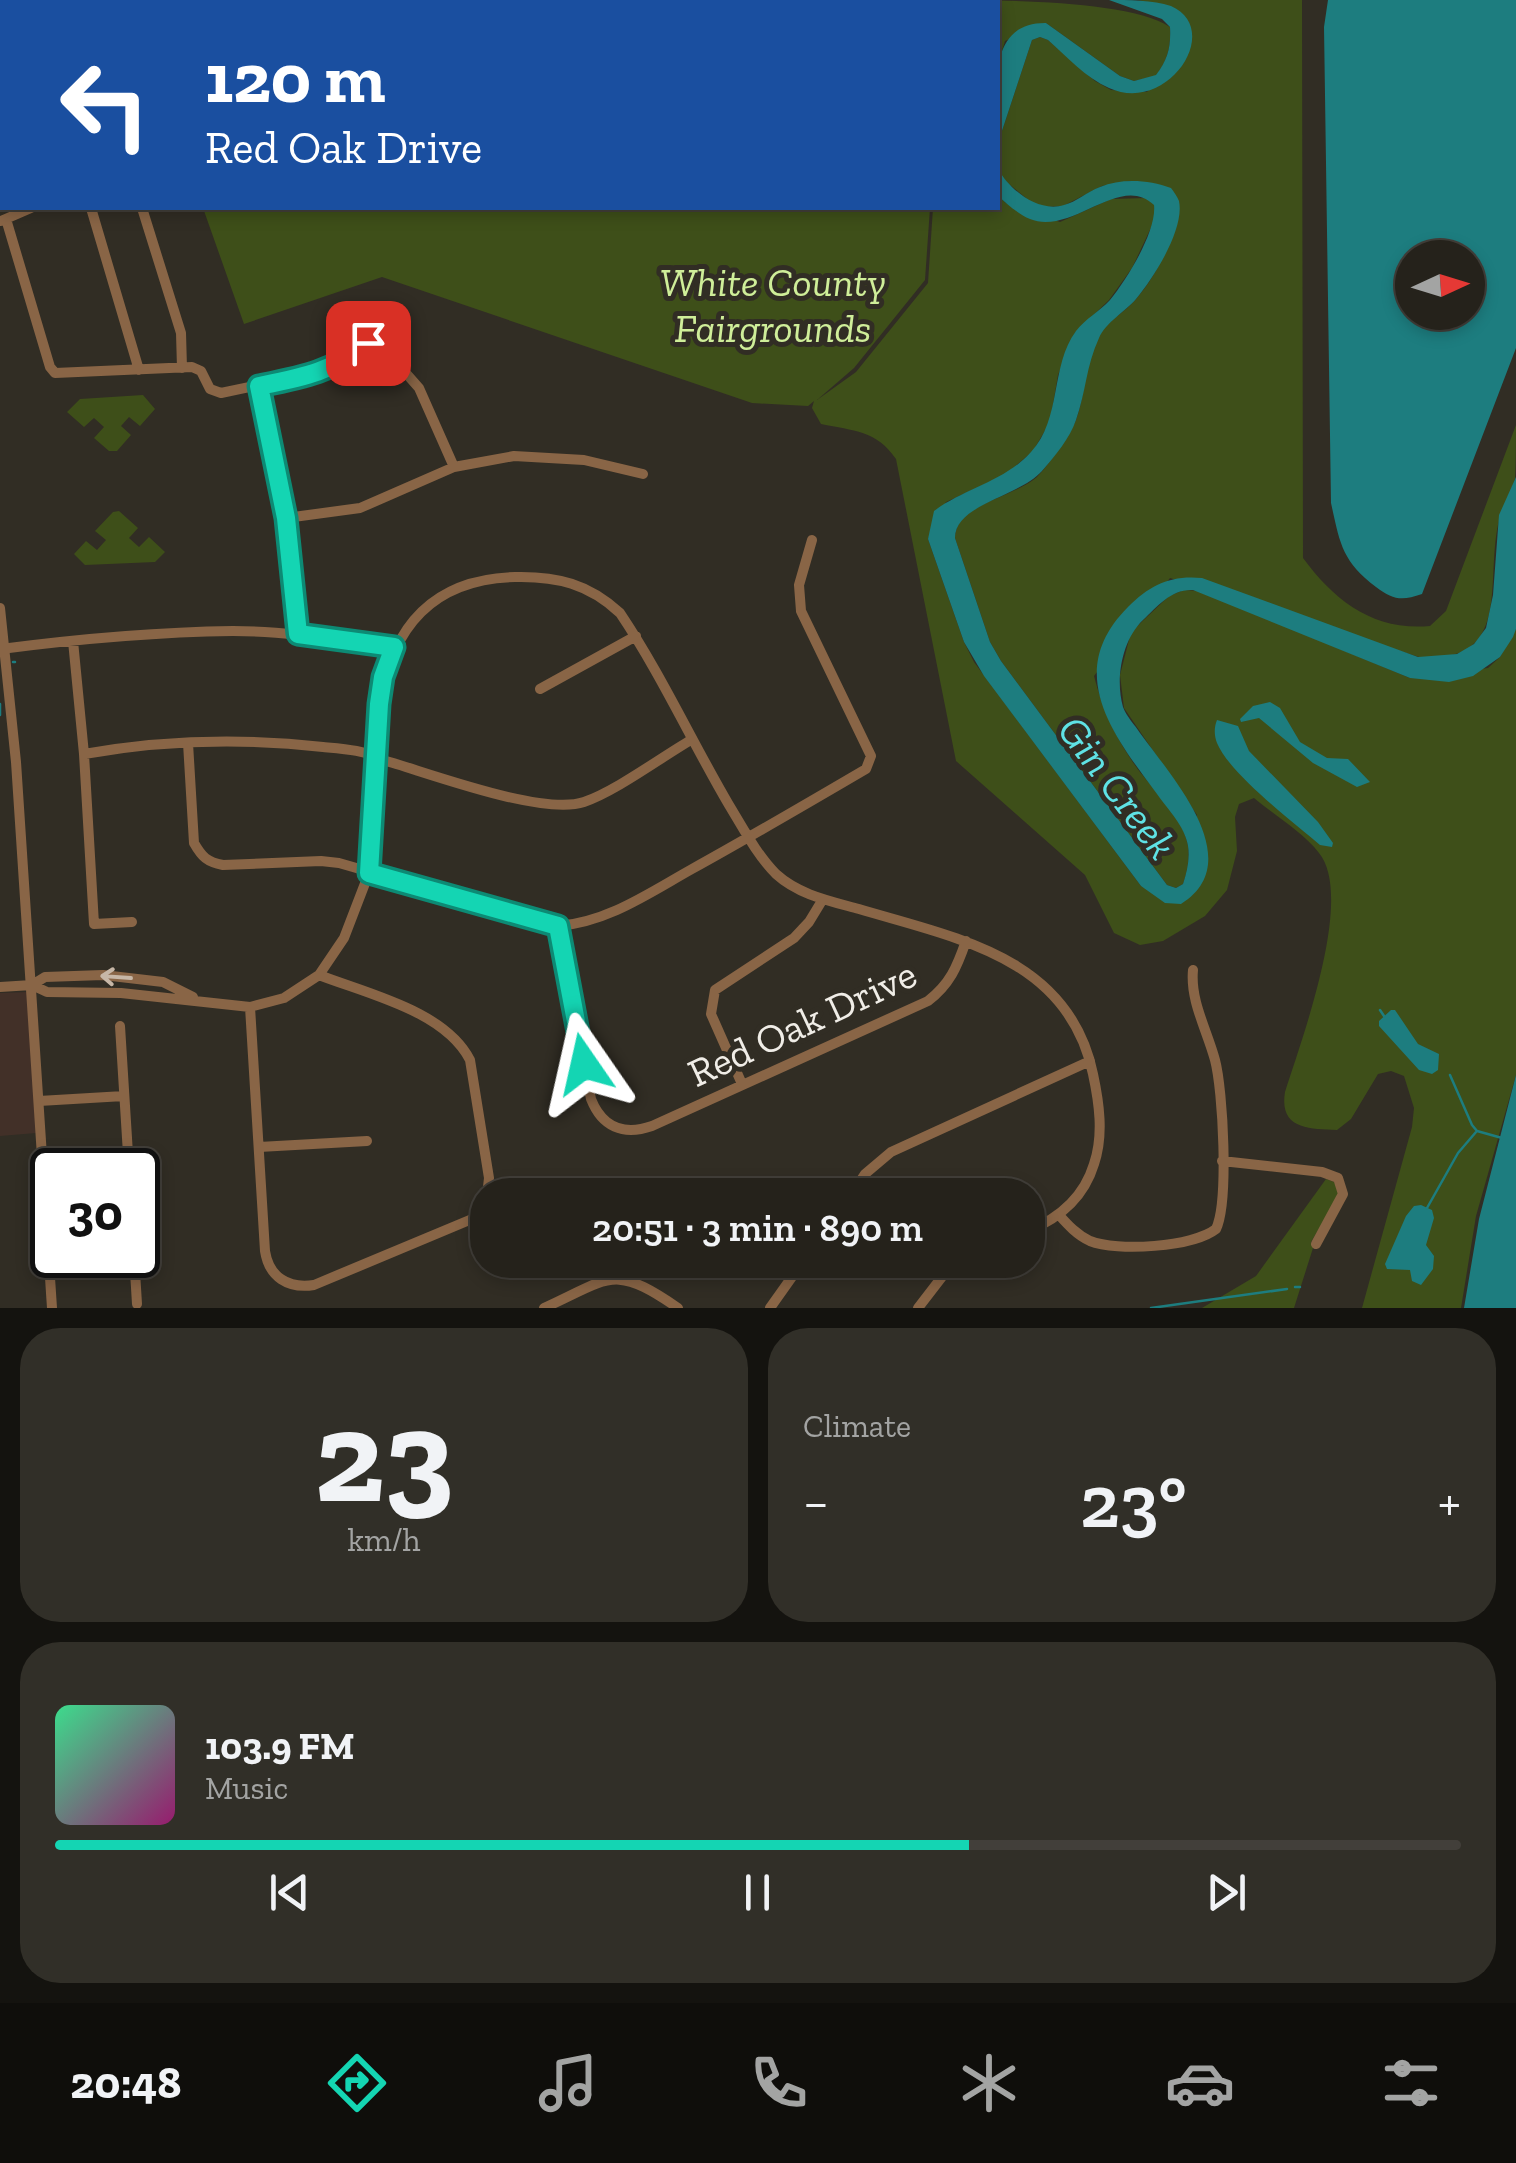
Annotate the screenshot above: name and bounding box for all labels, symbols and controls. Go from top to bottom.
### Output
text: 120 m [205,36,386,120]
icon: left [40,40,170,170]
text: Red Oak Drive [205,121,482,175]
north arrow [1395,240,1485,330]
map controls [1395,240,1485,330]
park label: White County Fairgrounds [660,258,886,352]
pin [326,301,411,386]
icon: arrive [341,316,396,371]
water label: Gin Creek [1047,706,1188,869]
street label: Red Oak Drive [680,949,924,1097]
one-way arrow [100,967,132,986]
position arrow [532,1012,636,1116]
speed limit sign: 30 [30,1148,160,1278]
text: 20:51 · 3 min · 890 m [592,1205,923,1251]
text: 23 [314,1378,454,1534]
text: Climate [803,1407,911,1445]
text: 23° [1080,1456,1187,1546]
text: − [803,1469,829,1535]
text: + [1438,1469,1461,1535]
text: km/h [347,1521,421,1559]
text: 103.9 FM [205,1723,354,1769]
text: Music [205,1769,288,1807]
icon: previous [262,1865,317,1920]
icon: pause [730,1865,785,1920]
icon: next [1199,1865,1254,1920]
icon: directions [322,2048,392,2118]
icon: music [533,2048,603,2118]
icon: phone [744,2048,814,2118]
icon: climate [954,2048,1024,2118]
icon: car [1165,2048,1235,2118]
icon: filters [1376,2048,1446,2118]
text: 20:48 [70,2056,182,2110]

